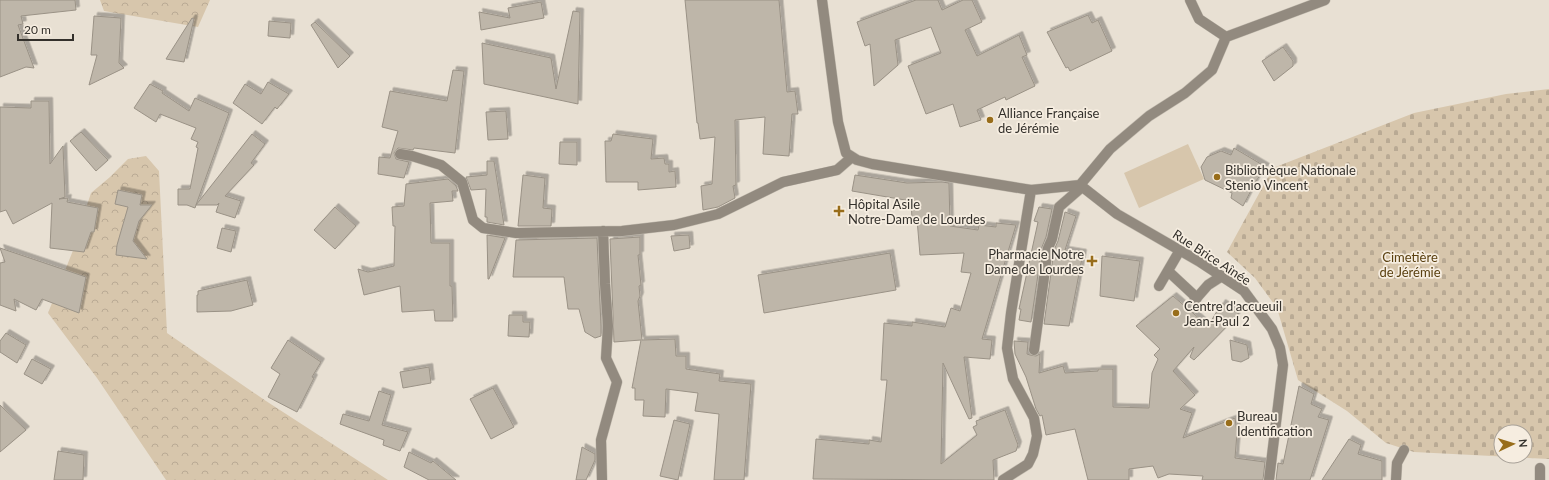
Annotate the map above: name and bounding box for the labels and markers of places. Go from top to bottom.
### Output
place label: Alliance Française de Jérémie [998,105,1100,136]
marker: Alliance Française de Jérémie [985,115,995,125]
place label: Bibliothèque Nationale Stenio Vincent [1225,162,1356,193]
marker: Bibliothèque Nationale Stenio Vincent [1212,172,1222,182]
place label: Hôpital Asile Notre-Dame de Lourdes [848,196,986,227]
marker: Hôpital Asile Notre-Dame de Lourdes [833,205,845,217]
place label: Pharmacie Notre Dame de Lourdes [984,246,1084,277]
marker: Pharmacie Notre Dame de Lourdes [1087,256,1097,266]
place label: Centre d'accueuil Jean-Paul 2 [1184,298,1282,329]
marker: Centre d'accueuil Jean-Paul 2 [1171,308,1181,318]
place label: Bureau Identification [1237,408,1312,439]
marker: Bureau Identification [1224,418,1234,428]

